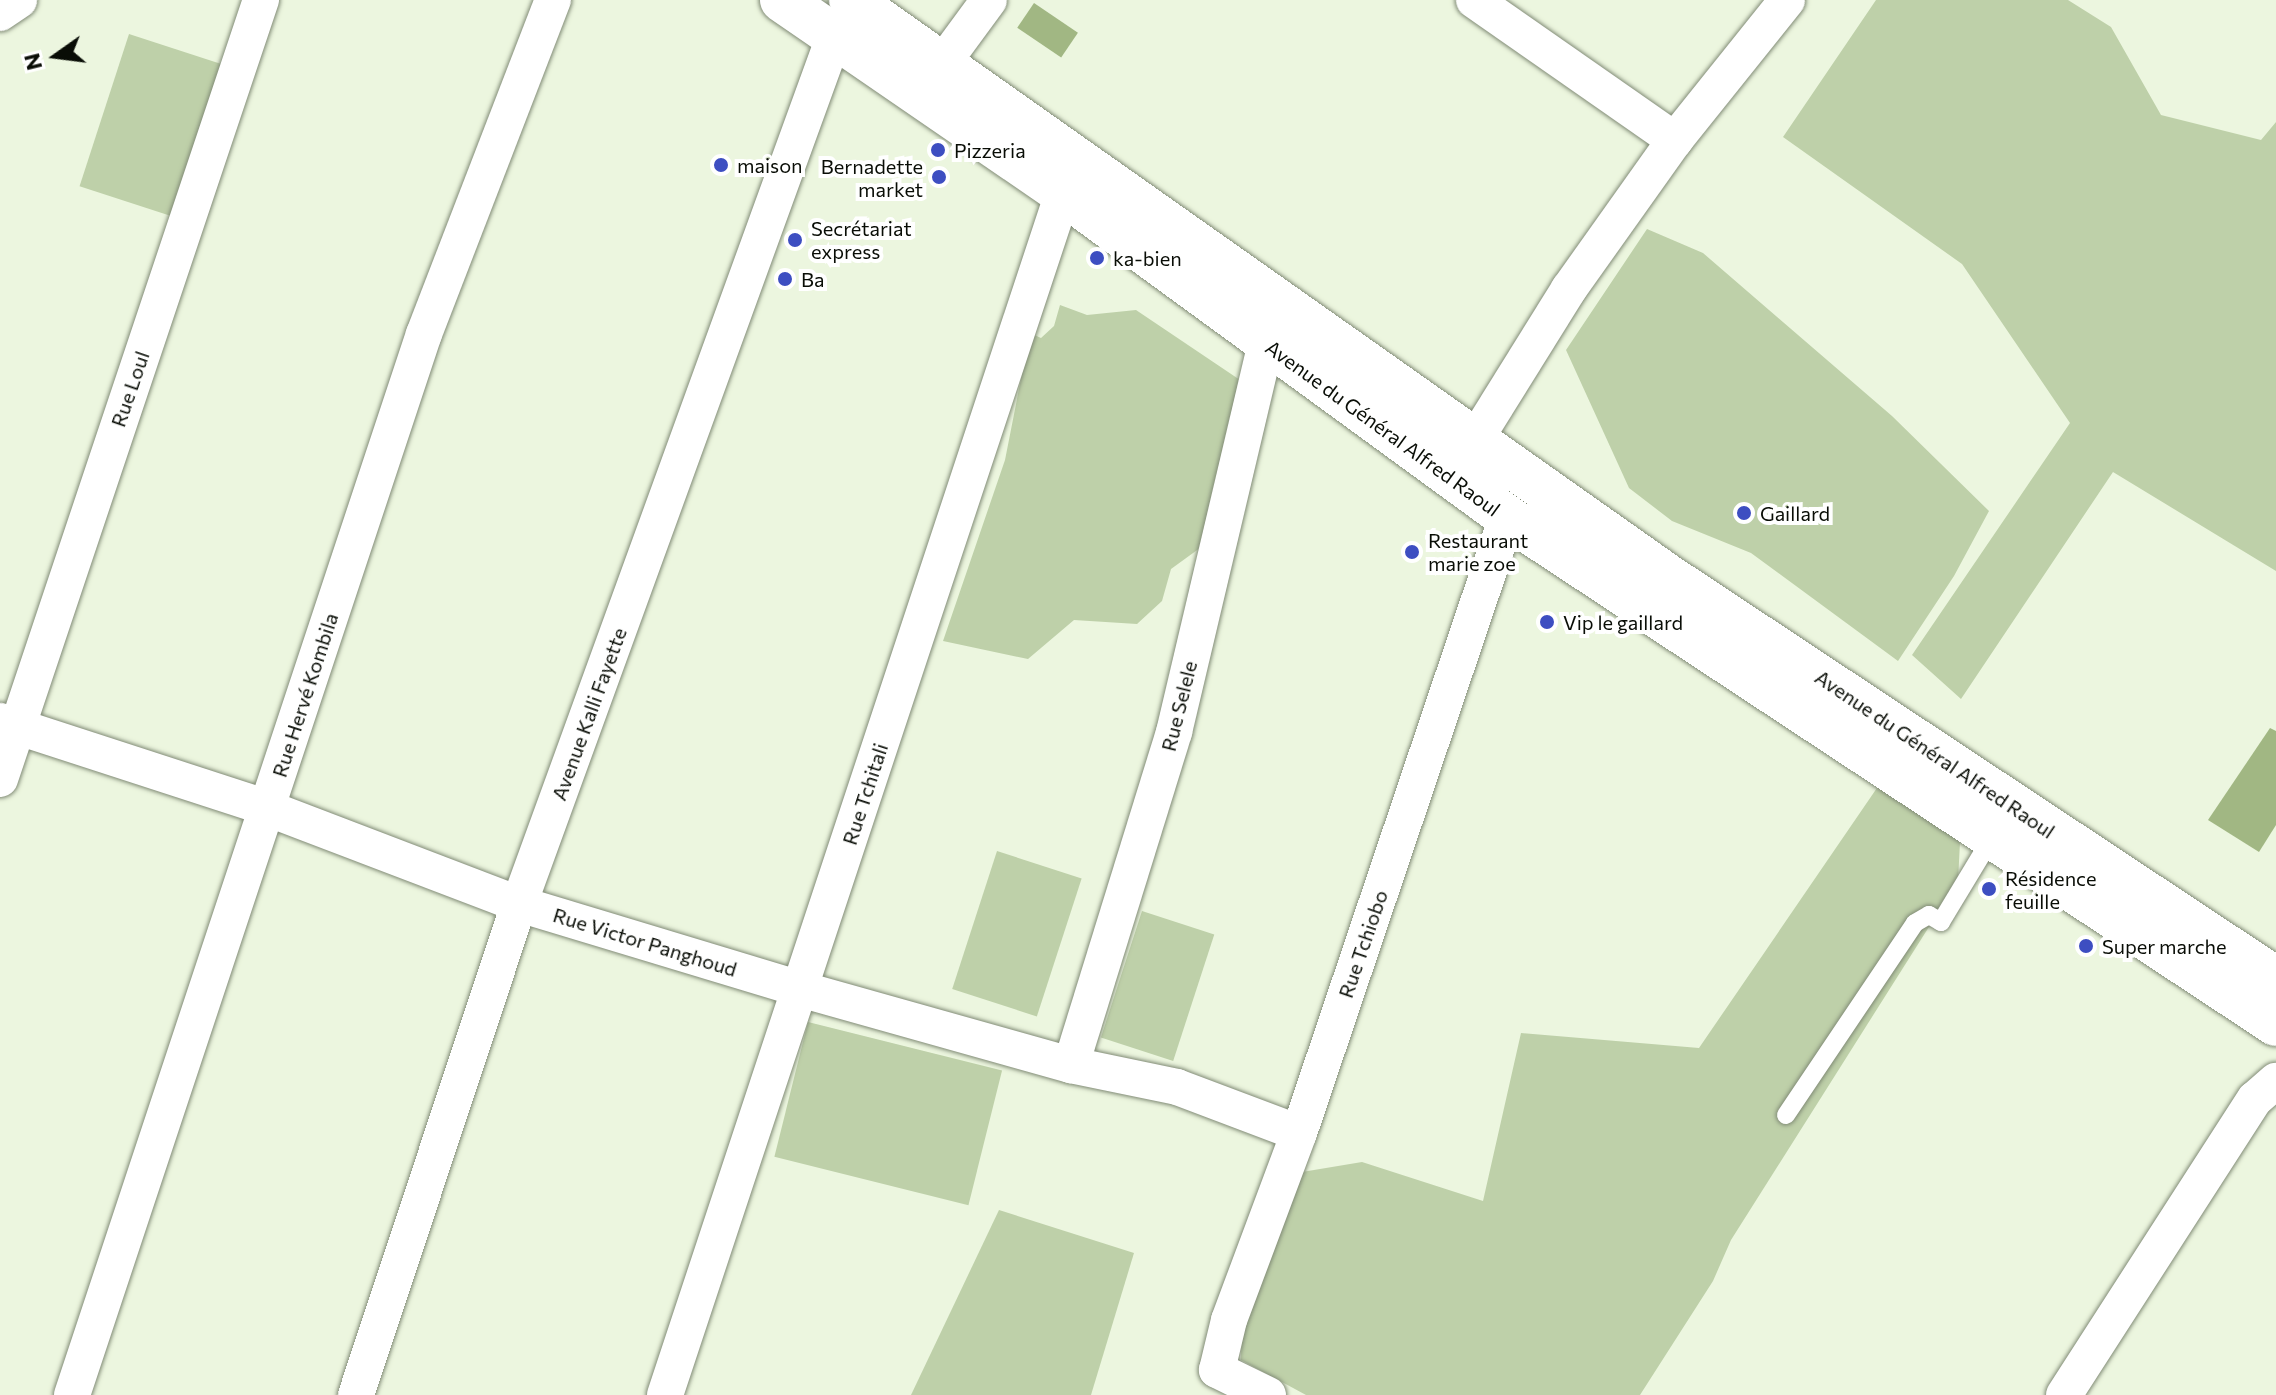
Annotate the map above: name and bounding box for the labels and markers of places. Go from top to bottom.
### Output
place label: Pizzeria [954,138,1026,162]
marker: Pizzeria [929,141,947,159]
place label: maison [737,153,803,177]
place label: Bernadette market [821,154,923,201]
marker: maison [712,156,730,174]
marker: Bernadette market [930,168,948,186]
place label: Secrétariat express [811,216,912,263]
marker: Secrétariat express [786,231,804,249]
place label: ka-bien [1113,246,1182,270]
marker: ka-bien [1088,249,1106,267]
place label: Ba [801,267,824,291]
marker: Ba [776,270,794,288]
place label: Gaillard [1760,501,1830,525]
marker: Gaillard [1735,504,1753,522]
place label: Restaurant marie zoe [1428,528,1528,575]
marker: Restaurant marie zoe [1403,543,1421,561]
place label: Vip le gaillard [1563,610,1683,634]
marker: Vip le gaillard [1538,613,1556,631]
place label: Résidence feuille [2005,866,2097,913]
marker: Résidence feuille [1980,880,1998,898]
place label: Super marche [2102,934,2227,958]
marker: Super marche [2077,937,2095,955]

